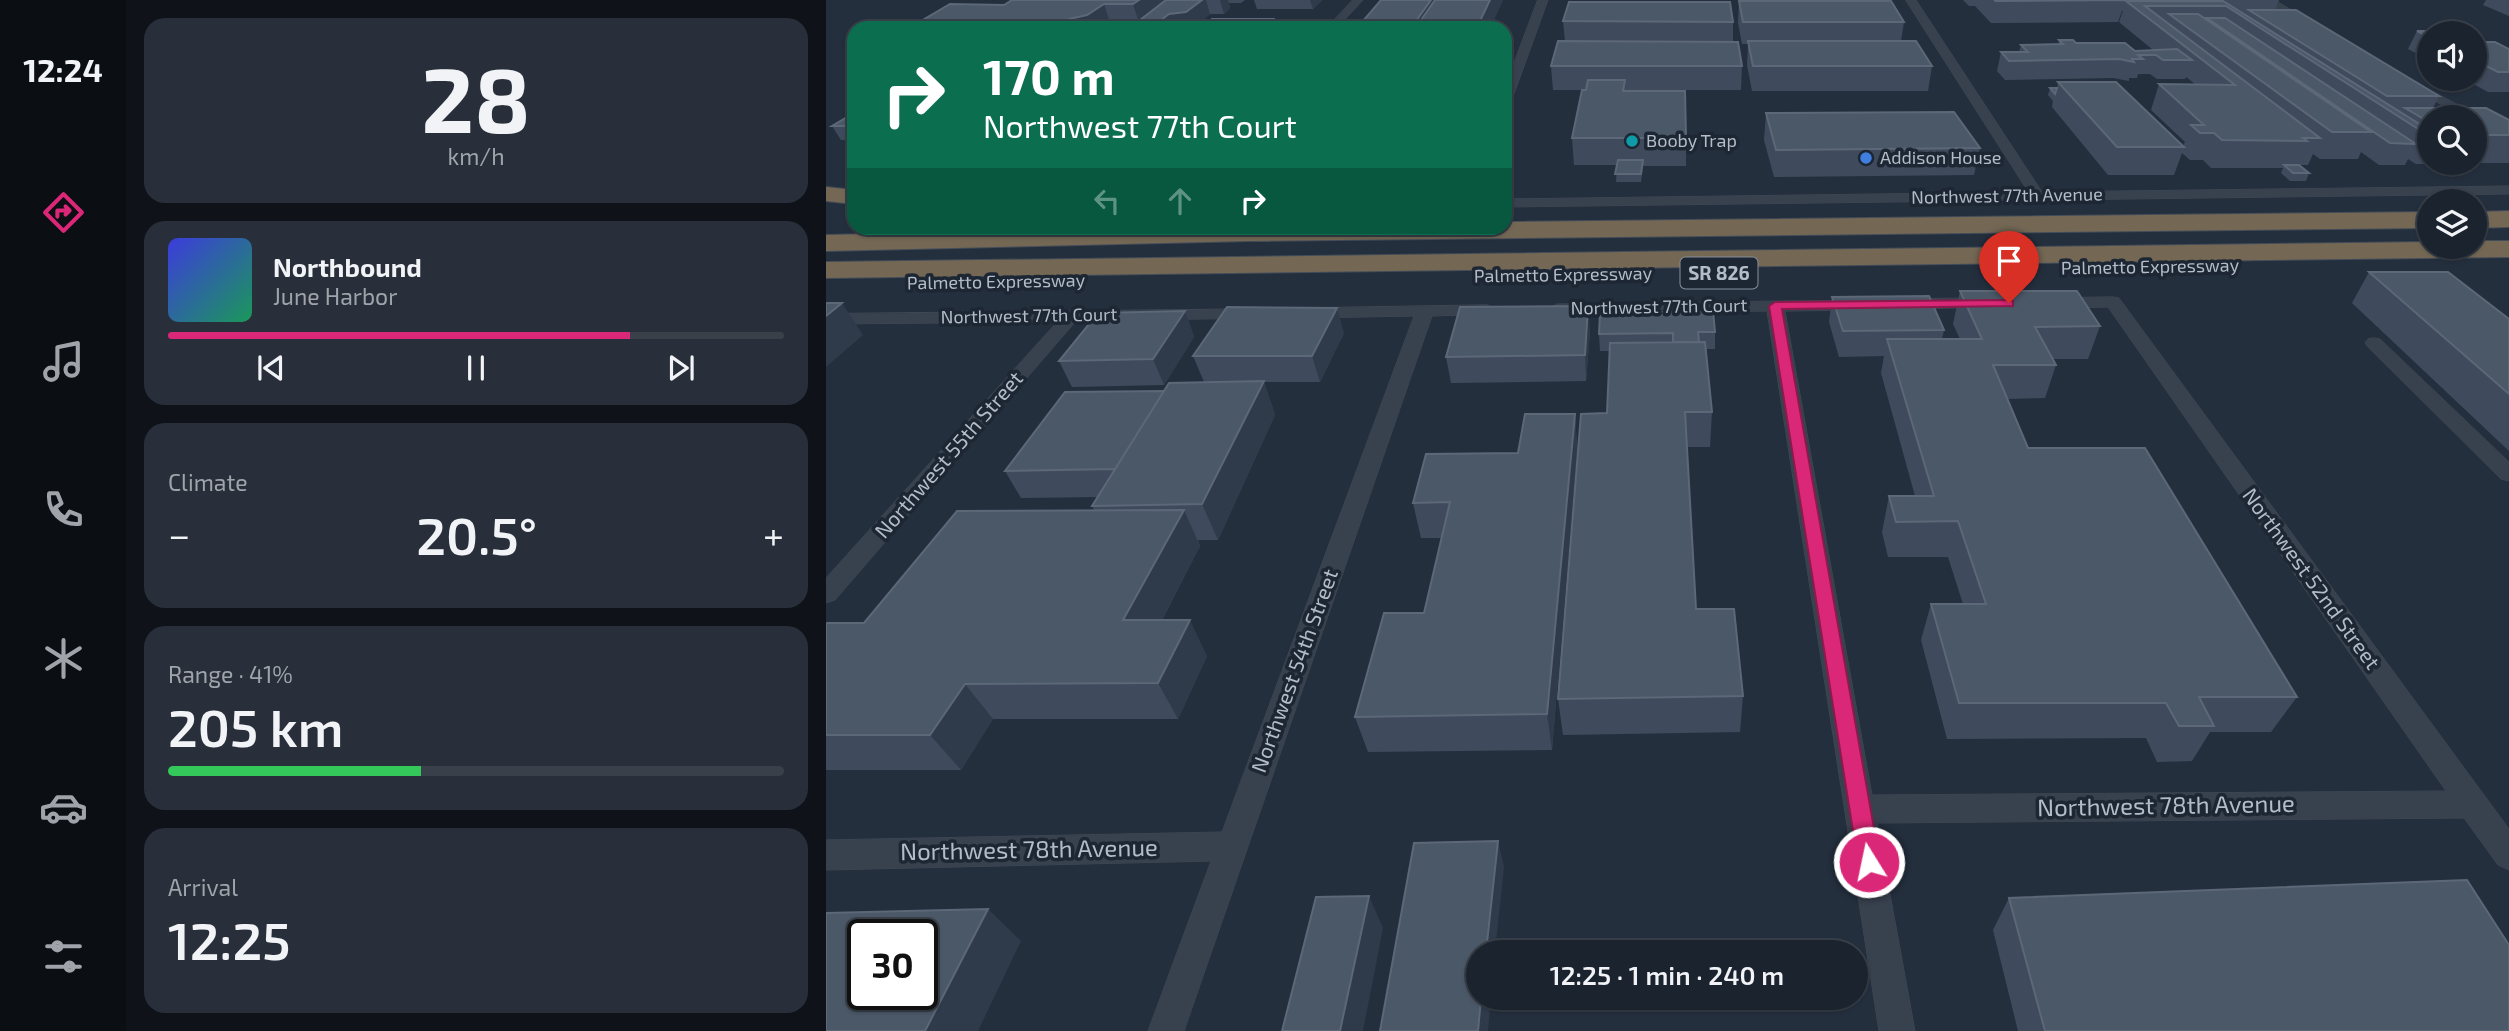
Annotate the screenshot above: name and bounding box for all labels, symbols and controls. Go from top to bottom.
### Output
map controls [2417,21,2487,259]
button: sound [2417,21,2487,91]
text: 28 [421,42,531,151]
text: 170 m [983,46,1115,105]
icon: right [868,49,959,140]
text: 12:24 [23,50,103,88]
button: search [2417,105,2487,175]
text: Northwest 77th Court [983,106,1297,144]
place label: Booby Trap [1646,129,1737,151]
marker: Booby Trap [1624,133,1640,149]
text: km/h [447,142,505,170]
place label: Addison House [1880,146,2001,168]
marker: Addison House [1858,150,1874,166]
icon: left [1088,182,1126,220]
icon: ahead [1161,182,1199,220]
icon: right [1234,182,1272,220]
street label: Northwest 77th Avenue [1911,182,2103,208]
icon: directions [39,188,88,237]
button: layers [2417,189,2487,259]
pin [1979,231,2039,303]
icon: arrive [1990,242,2028,280]
text: Northbound [273,251,422,282]
street label: Palmetto Expressway [2061,253,2240,279]
road number: SR 826 [1680,258,1757,288]
street label: Palmetto Expressway [1474,261,1653,287]
street label: Palmetto Expressway [907,268,1086,294]
text: June Harbor [273,282,397,310]
street label: Northwest 77th Court [1571,293,1748,319]
street label: Northwest 77th Court [941,302,1118,328]
icon: music [39,337,88,386]
icon: previous [252,349,290,387]
icon: pause [457,349,495,387]
icon: next [662,349,700,387]
street label: Northwest 55th Street [869,365,1027,543]
text: Climate [168,468,248,496]
street label: Northwest 52nd Street [2238,483,2386,673]
icon: phone [39,485,88,534]
text: 20.5° [416,503,537,565]
text: − [168,511,190,557]
text: + [763,511,784,557]
street label: Northwest 54th Street [1245,565,1342,776]
icon: climate [39,634,88,683]
text: Range · 41% [168,660,293,688]
text: 205 km [168,695,343,757]
icon: car [39,783,88,832]
street label: Northwest 78th Avenue [2037,788,2295,821]
position arrow [1832,825,1906,899]
street label: Northwest 78th Avenue [900,832,1158,865]
text: Arrival [168,873,238,901]
text: 12:25 [168,908,291,970]
speed limit sign: 30 [847,919,938,1010]
icon: filters [39,932,88,981]
text: 12:25 · 1 min · 240 m [1550,959,1784,990]

